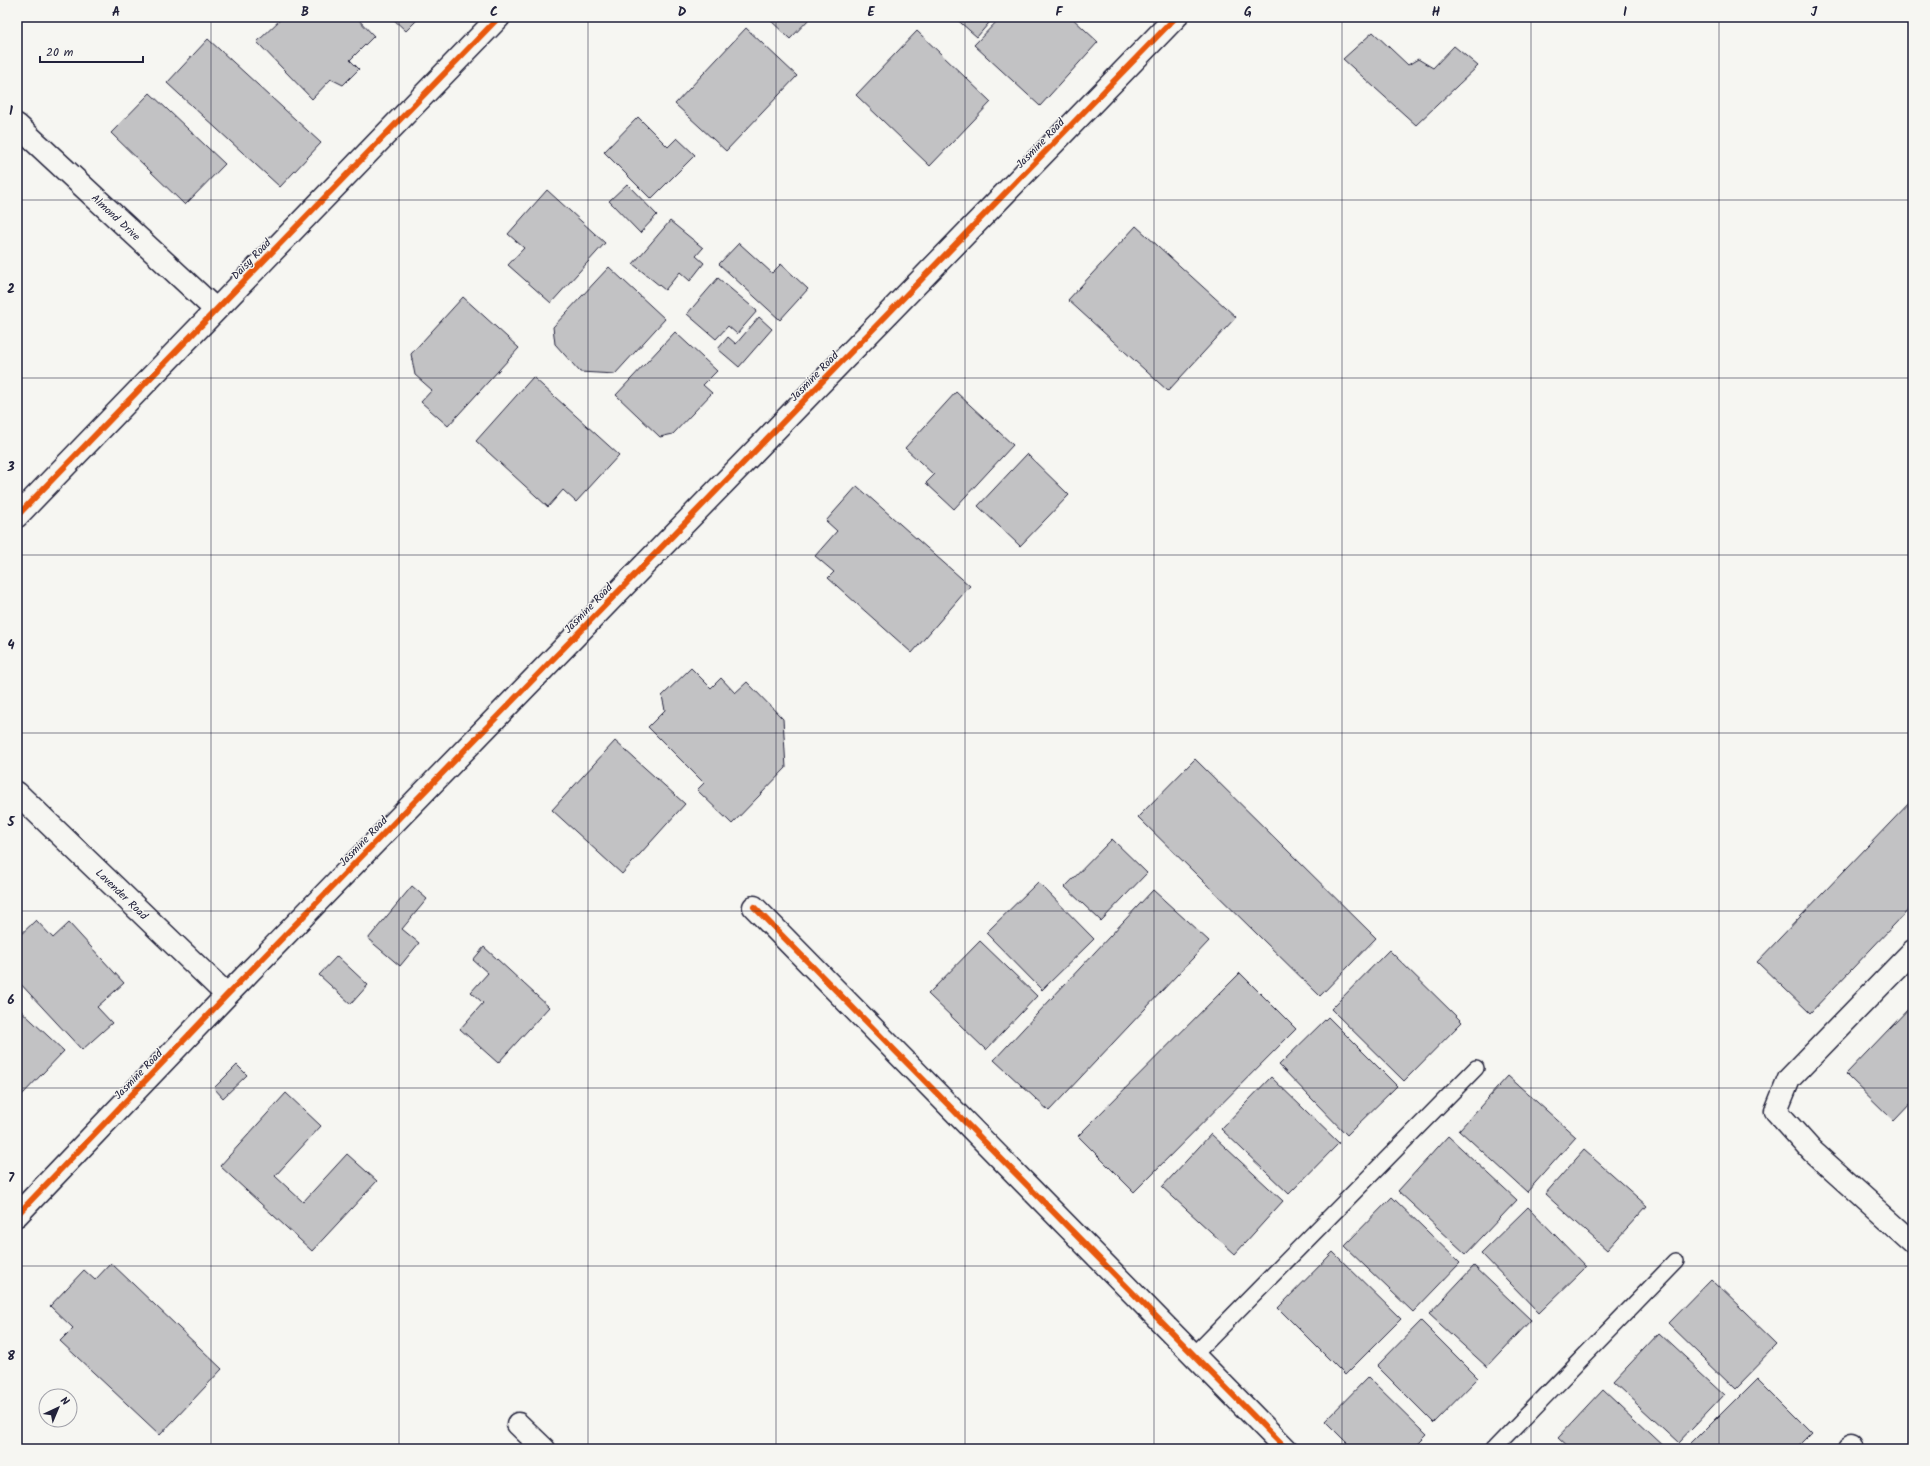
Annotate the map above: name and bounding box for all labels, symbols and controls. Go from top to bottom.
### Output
text: A [112,2,120,23]
text: B [301,2,309,23]
text: C [490,2,498,23]
text: D [678,2,687,23]
text: E [867,2,875,23]
text: F [1055,2,1063,23]
text: G [1244,2,1252,23]
text: H [1432,2,1441,23]
text: I [1623,2,1627,23]
text: J [1811,2,1818,23]
scale bar [40,38,143,64]
text: 20 m [46,43,74,62]
text: 1 [9,101,13,122]
street label: Jasmine Road [1012,114,1070,173]
street label: Almond Drive [87,190,144,245]
street label: Daisy Road [227,235,276,284]
text: 2 [7,279,15,300]
street label: Jasmine Road [786,347,844,406]
text: 3 [6,457,15,478]
street label: Jasmine Road [560,579,618,638]
text: 4 [7,635,15,656]
text: 5 [7,812,16,833]
street label: Jasmine Road [335,812,393,871]
street label: Lavender Road [91,865,152,925]
text: 6 [7,990,15,1011]
street label: Jasmine Road [110,1045,168,1104]
text: 7 [8,1168,15,1189]
text: 8 [7,1346,15,1367]
north arrow [38,1388,78,1428]
text: N [55,1393,73,1410]

